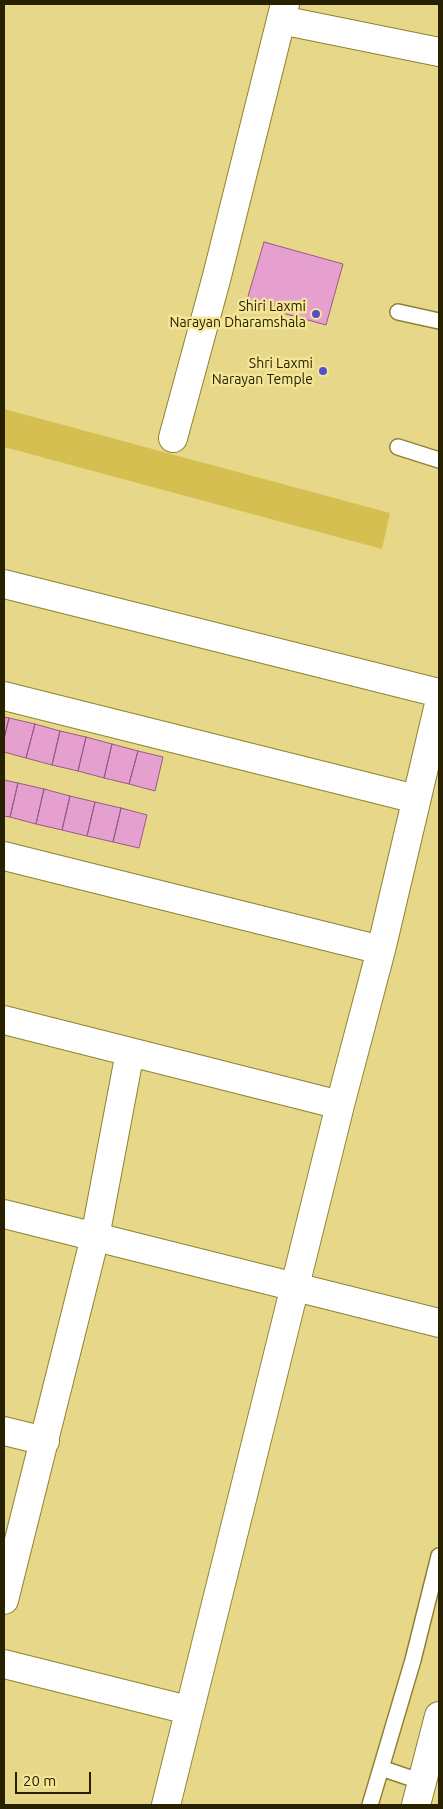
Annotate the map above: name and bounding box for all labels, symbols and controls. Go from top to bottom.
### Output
place label: Shiri Laxmi Narayan Dharamshala [169,298,306,331]
marker: Shiri Laxmi Narayan Dharamshala [310,308,322,320]
place label: Shri Laxmi Narayan Temple [212,355,313,388]
marker: Shri Laxmi Narayan Temple [317,365,329,377]
scale bar [18,1762,94,1794]
text: 20 m [23,1772,56,1789]

